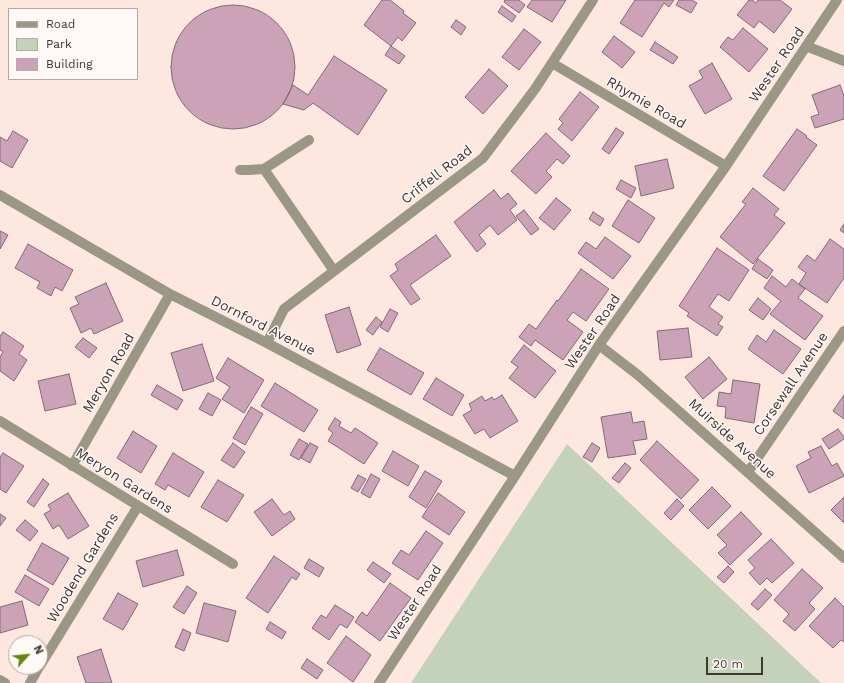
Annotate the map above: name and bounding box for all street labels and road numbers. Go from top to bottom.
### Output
street label: Wester Road [746,24,808,106]
street label: Rhymie Road [603,73,689,133]
street label: Criffell Road [398,142,476,208]
street label: Wester Road [562,291,624,373]
street label: Dornford Avenue [208,292,318,360]
street label: Corsewall Avenue [750,329,832,439]
street label: Meryon Road [80,330,138,416]
street label: Muirside Avenue [685,395,779,483]
street label: Meryon Gardens [72,444,176,518]
street label: Woodend Gardens [44,510,122,626]
street label: Wester Road [384,562,446,644]

